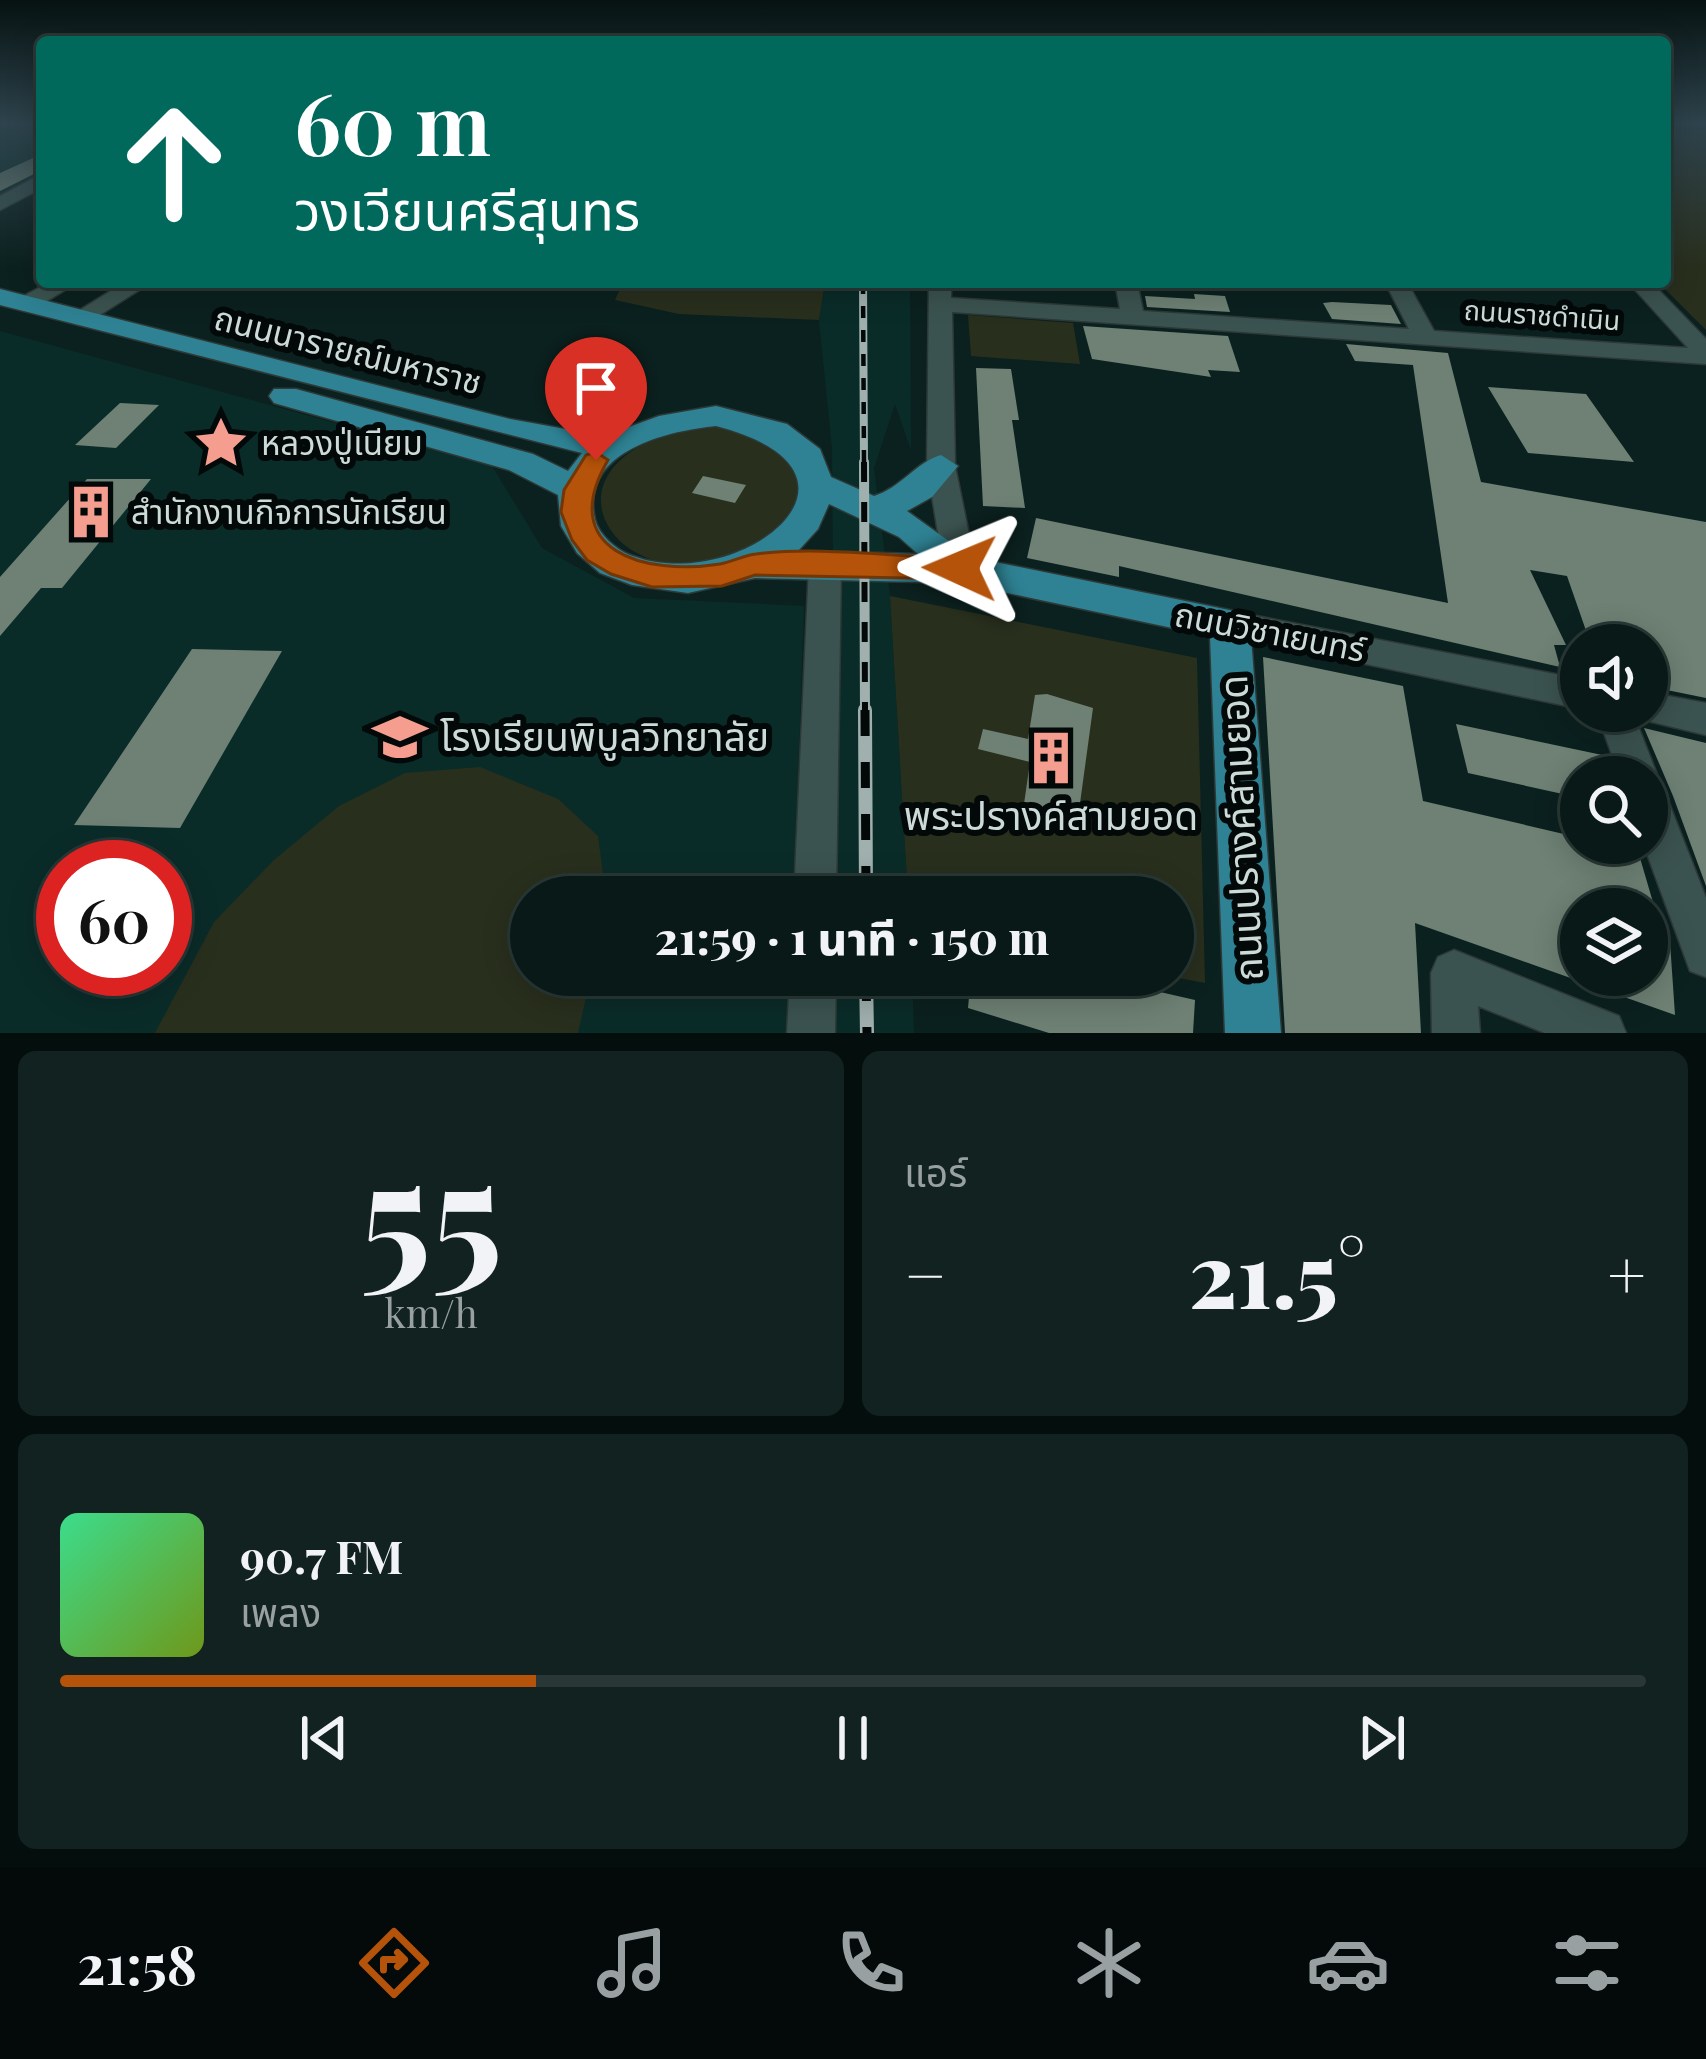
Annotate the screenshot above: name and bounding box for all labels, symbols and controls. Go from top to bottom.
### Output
text: 60 m [294,65,491,177]
icon: ahead [96,84,252,240]
text: วงเวียนศรีสุนทร [294,172,640,244]
street label: ถนนราชดำเนิน [1463,291,1622,337]
street label: ถนนนารายณ์มหาราช [210,294,487,403]
pin [545,337,647,460]
icon: arrive [563,355,629,421]
place icon: หลวงปู่เนียม [192,414,250,472]
place label: หลวงปู่เนียม [261,419,423,464]
building icon: สำนักงานกิจการนักเรียน [62,483,120,541]
place label: สำนักงานกิจการนักเรียน [131,488,447,532]
position arrow [897,505,1023,631]
street label: ถนนวิชาเยนทร์ [1172,590,1371,670]
map controls [1560,624,1668,996]
button: sound [1560,624,1668,732]
street label: ถนนปรางค์สามยอด [1205,674,1273,982]
school or university icon: โรงเรียนพิบูลวิทยาลัย [371,708,429,766]
place label: โรงเรียนพิบูลวิทยาลัย [440,709,769,761]
building icon: พระปรางค์สามยอด [1022,729,1080,787]
button: search [1560,756,1668,864]
place label: พระปรางค์สามยอด [904,788,1198,840]
speed limit sign: 60 [36,840,192,996]
button: layers [1560,888,1668,996]
text: 21:59 · 1 นาที · 150 m [655,906,1049,966]
text: 55 [359,1104,503,1312]
text: แอร์ [904,1145,967,1197]
text: 21.5° [1189,1212,1365,1332]
text: − [904,1229,947,1317]
text: + [1607,1229,1646,1317]
text: km/h [384,1286,478,1338]
text: 90.7 FM [240,1525,404,1585]
text: เพลง [240,1585,321,1637]
icon: previous [291,1705,357,1771]
icon: pause [820,1705,886,1771]
icon: next [1349,1705,1415,1771]
icon: directions [352,1921,436,2005]
icon: music [590,1921,674,2005]
icon: phone [829,1921,913,2005]
icon: climate [1067,1921,1151,2005]
icon: car [1306,1921,1390,2005]
icon: filters [1545,1921,1629,2005]
text: 21:58 [77,1927,197,1999]

